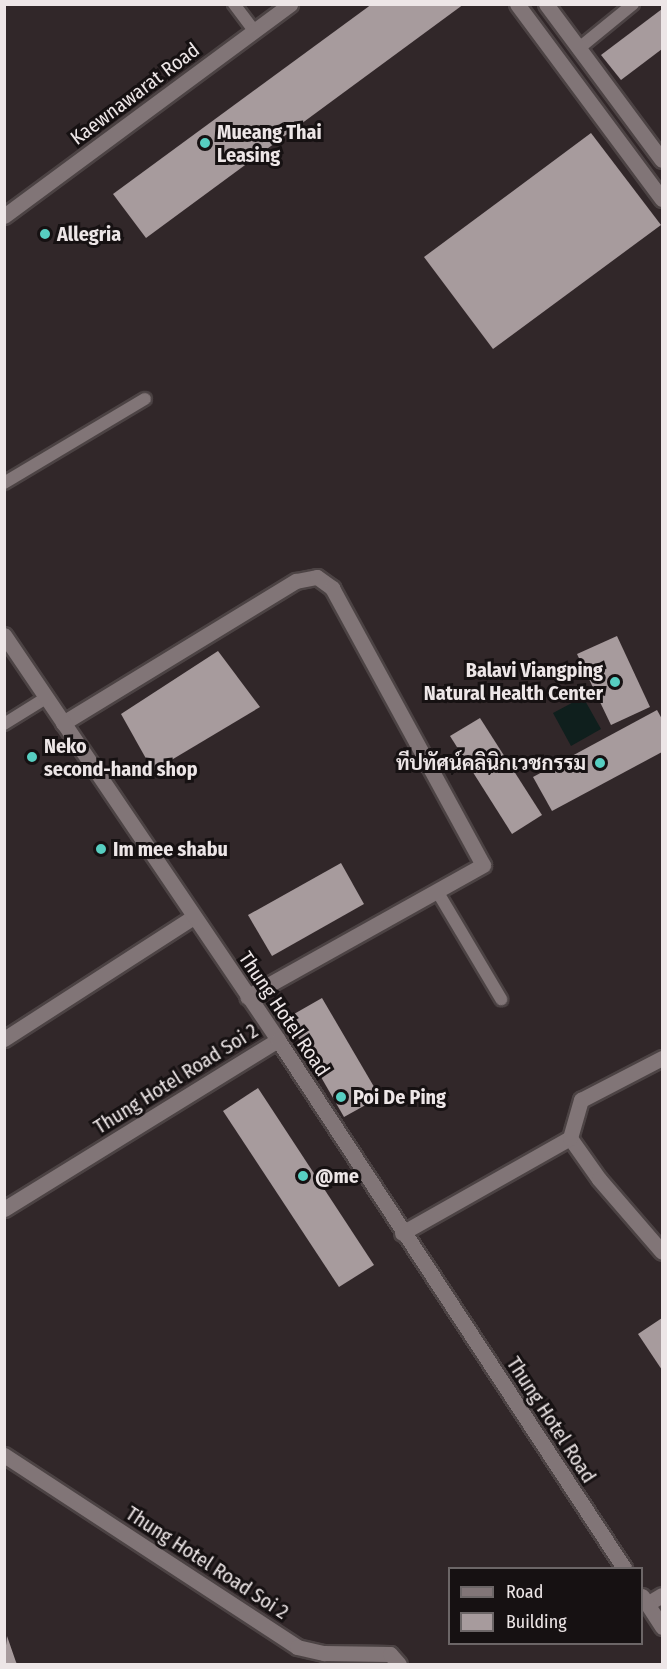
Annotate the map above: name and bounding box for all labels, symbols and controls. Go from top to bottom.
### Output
street label: Kaewnawarat Road [66,38,204,150]
place label: Mueang Thai Leasing [217,120,322,167]
marker: Mueang Thai Leasing [198,136,212,150]
place label: Allegria [57,222,121,246]
marker: Allegria [38,227,52,241]
place label: Balavi Viangping Natural Health Center [424,658,603,705]
marker: Balavi Viangping Natural Health Center [608,675,622,689]
place label: Neko second-hand shop [44,734,198,781]
marker: Neko second-hand shop [25,750,39,764]
place label: ทีปทัศน์คลินิกเวชกรรม [396,751,586,775]
marker: ทีปทัศน์คลินิกเวชกรรม [591,754,609,772]
place label: Im mee shabu [113,837,228,861]
marker: Im mee shabu [94,842,108,856]
street label: Thung Hotel Road [233,947,335,1081]
street label: Thung Hotel Road Soi 2 [90,1019,262,1139]
place label: Poi De Ping [353,1085,446,1109]
marker: Poi De Ping [334,1090,348,1104]
place label: @me [315,1164,359,1188]
marker: @me [296,1169,310,1183]
street label: Thung Hotel Road [501,1353,601,1487]
street label: Thung Hotel Road Soi 2 [121,1502,293,1624]
legend [448,1567,643,1645]
text: Road [506,1581,543,1603]
text: Building [506,1611,567,1633]

